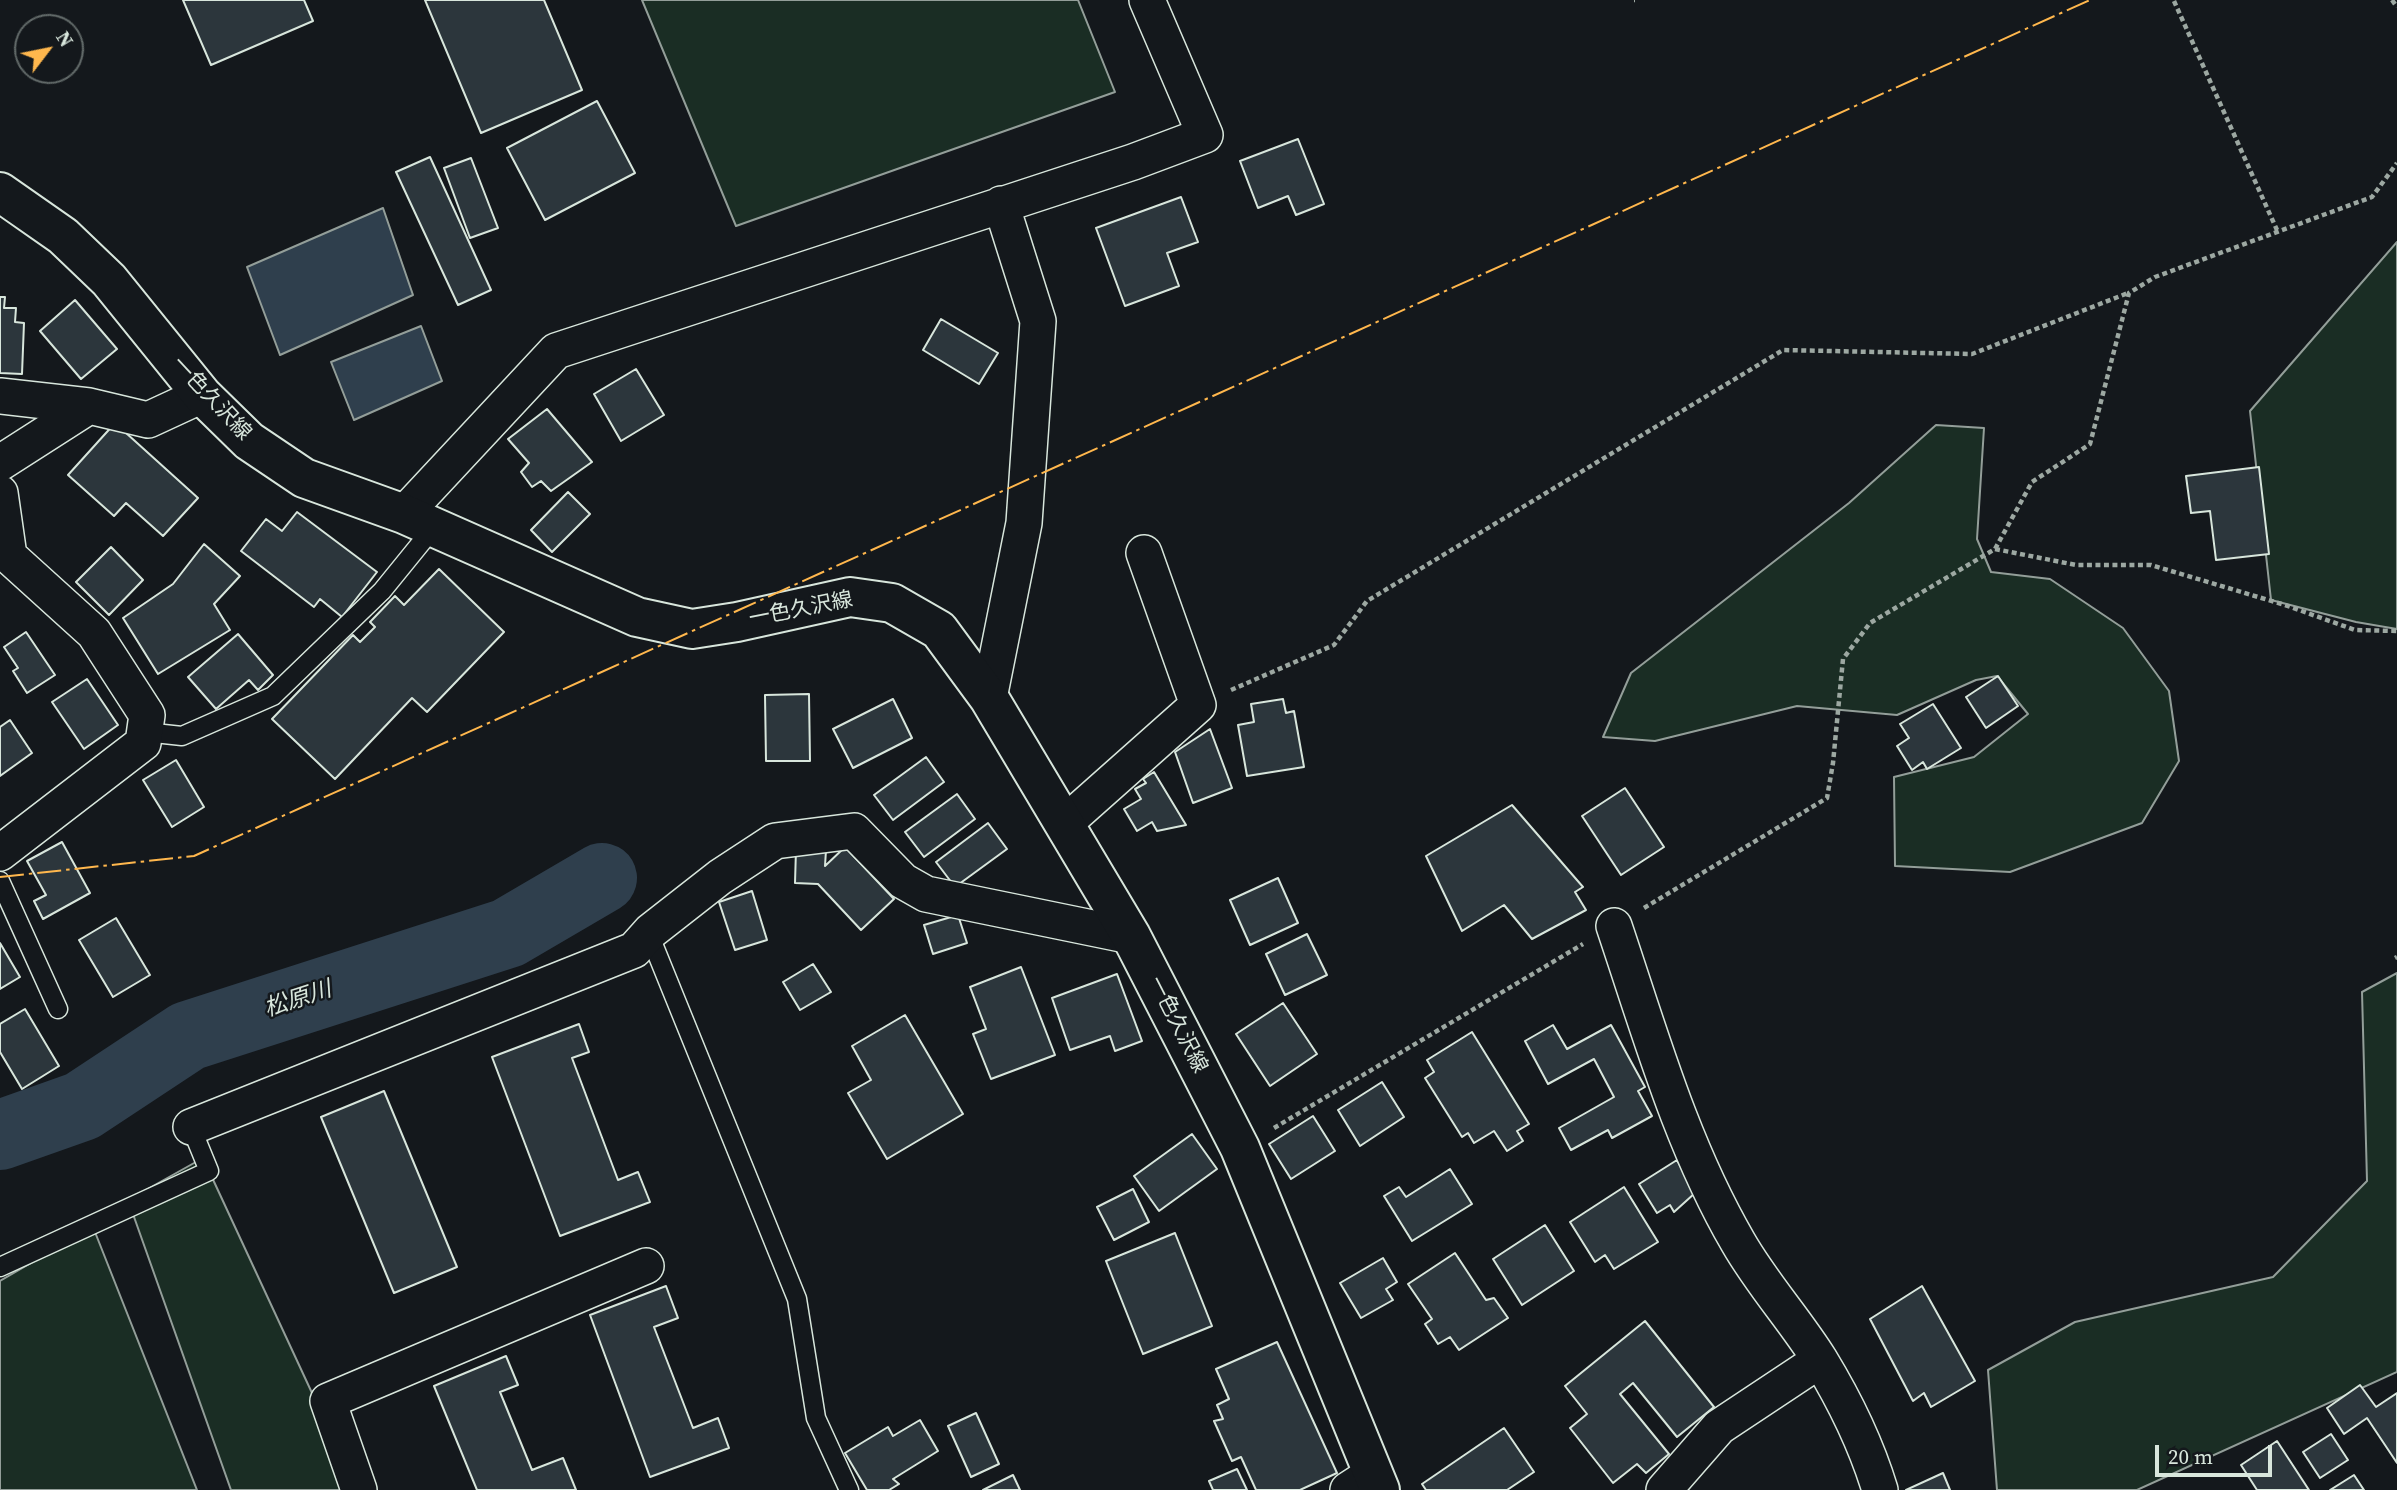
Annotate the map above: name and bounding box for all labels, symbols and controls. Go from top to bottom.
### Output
north arrow [14,14,84,84]
text: N [50,26,80,52]
street label: 一色久沢線 [166,352,256,446]
street label: 一色久沢線 [747,588,855,632]
street label: 一色久沢線 [1142,973,1212,1077]
water label: 松原川 [261,976,335,1024]
scale bar [2159,1430,2276,1474]
text: 20 m [2168,1442,2213,1471]

